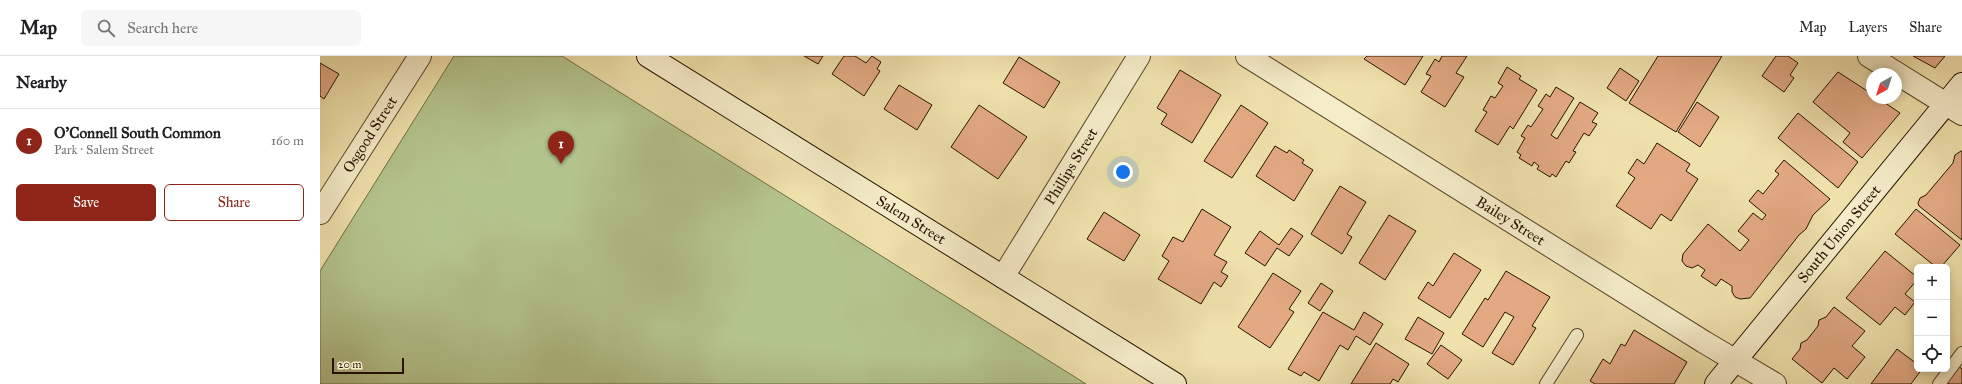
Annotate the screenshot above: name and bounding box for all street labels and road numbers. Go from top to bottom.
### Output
street label: Osgood Street [339,92,401,176]
street label: Phillips Street [1041,124,1102,208]
street label: South Union Street [1794,181,1885,287]
street label: Salem Street [873,191,950,249]
street label: Bailey Street [1473,193,1549,250]

